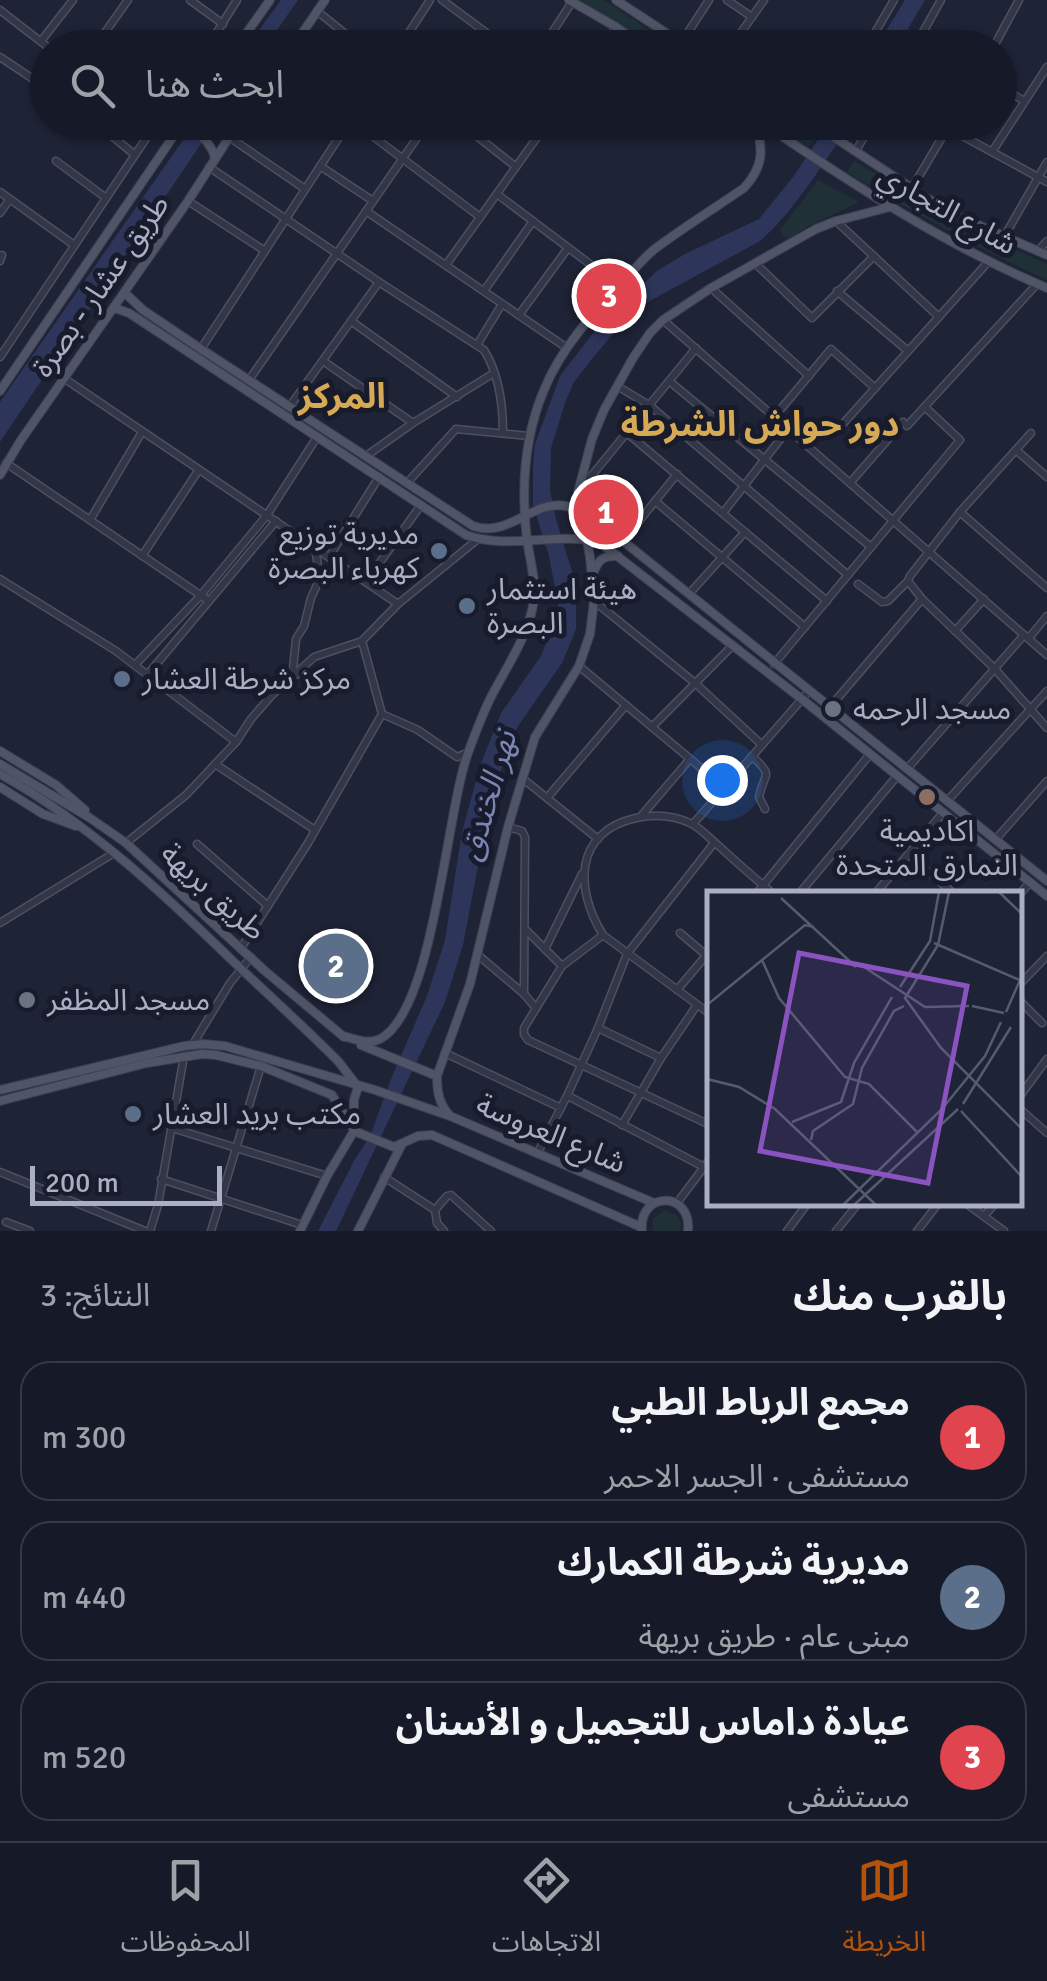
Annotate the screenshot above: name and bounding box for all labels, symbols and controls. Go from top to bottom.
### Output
search box [30,30,1017,140]
icon: search [65,58,120,113]
text: ابحث هنا [145,61,284,108]
street label: شارع التجاري [869,157,1023,267]
street label: طريق عشار - بصرة [24,188,178,384]
pin: 3 [576,258,642,334]
district label: المركز [296,375,386,418]
district label: دور حواش الشرطة [621,403,899,446]
pin: 1 [574,474,638,550]
place label: مديرية توزيع كهرباء البصرة [268,516,420,587]
marker: مديرية توزيع كهرباء البصرة [428,540,450,562]
place label: هيئة استثمار البصرة [486,571,637,642]
marker: هيئة استثمار البصرة [456,595,478,617]
place label: مركز شرطة العشار [141,661,351,698]
marker: مركز شرطة العشار [111,668,133,690]
place label: مسجد الرحمه [853,691,1011,728]
marker: مسجد الرحمه [822,698,844,720]
water label: نهر الخندق [451,723,526,866]
your location [697,755,748,806]
marker: اكاديمية النمارق المتحدة [916,786,938,808]
place label: اكاديمية النمارق المتحدة [836,813,1018,884]
street label: طريق بريهة [153,835,273,949]
inset map [707,891,1022,1206]
pin: 2 [304,928,368,1004]
place label: مسجد المظفر [46,982,210,1019]
marker: مسجد المظفر [16,989,38,1011]
street label: شارع العروسة [469,1086,631,1185]
place label: مكتب بريد العشار [152,1096,361,1133]
marker: مكتب بريد العشار [122,1103,144,1125]
scale bar [30,1161,222,1206]
text: 200 m [45,1166,119,1200]
text: بالقرب منك [793,1271,1007,1322]
text: النتائج: 3 [40,1276,150,1315]
text: مجمع الرباط الطبي [612,1379,910,1426]
text: 300 m [42,1418,126,1457]
text: 1 [964,1418,981,1457]
text: مستشفى · الجسر الاحمر [604,1457,910,1496]
text: مديرية شرطة الكمارك [557,1539,910,1586]
text: 440 m [42,1578,126,1617]
text: 2 [964,1578,981,1617]
text: مبنى عام · طريق بريهة [638,1617,910,1656]
text: عيادة داماس للتجميل و الأسنان [396,1699,910,1746]
text: 520 m [42,1738,126,1777]
text: 3 [964,1738,981,1777]
text: مستشفى [787,1777,910,1816]
tab: المحفوظات [121,1853,251,1972]
tab: الاتجاهات [492,1853,601,1972]
tab: الخريطة [842,1853,926,1972]

